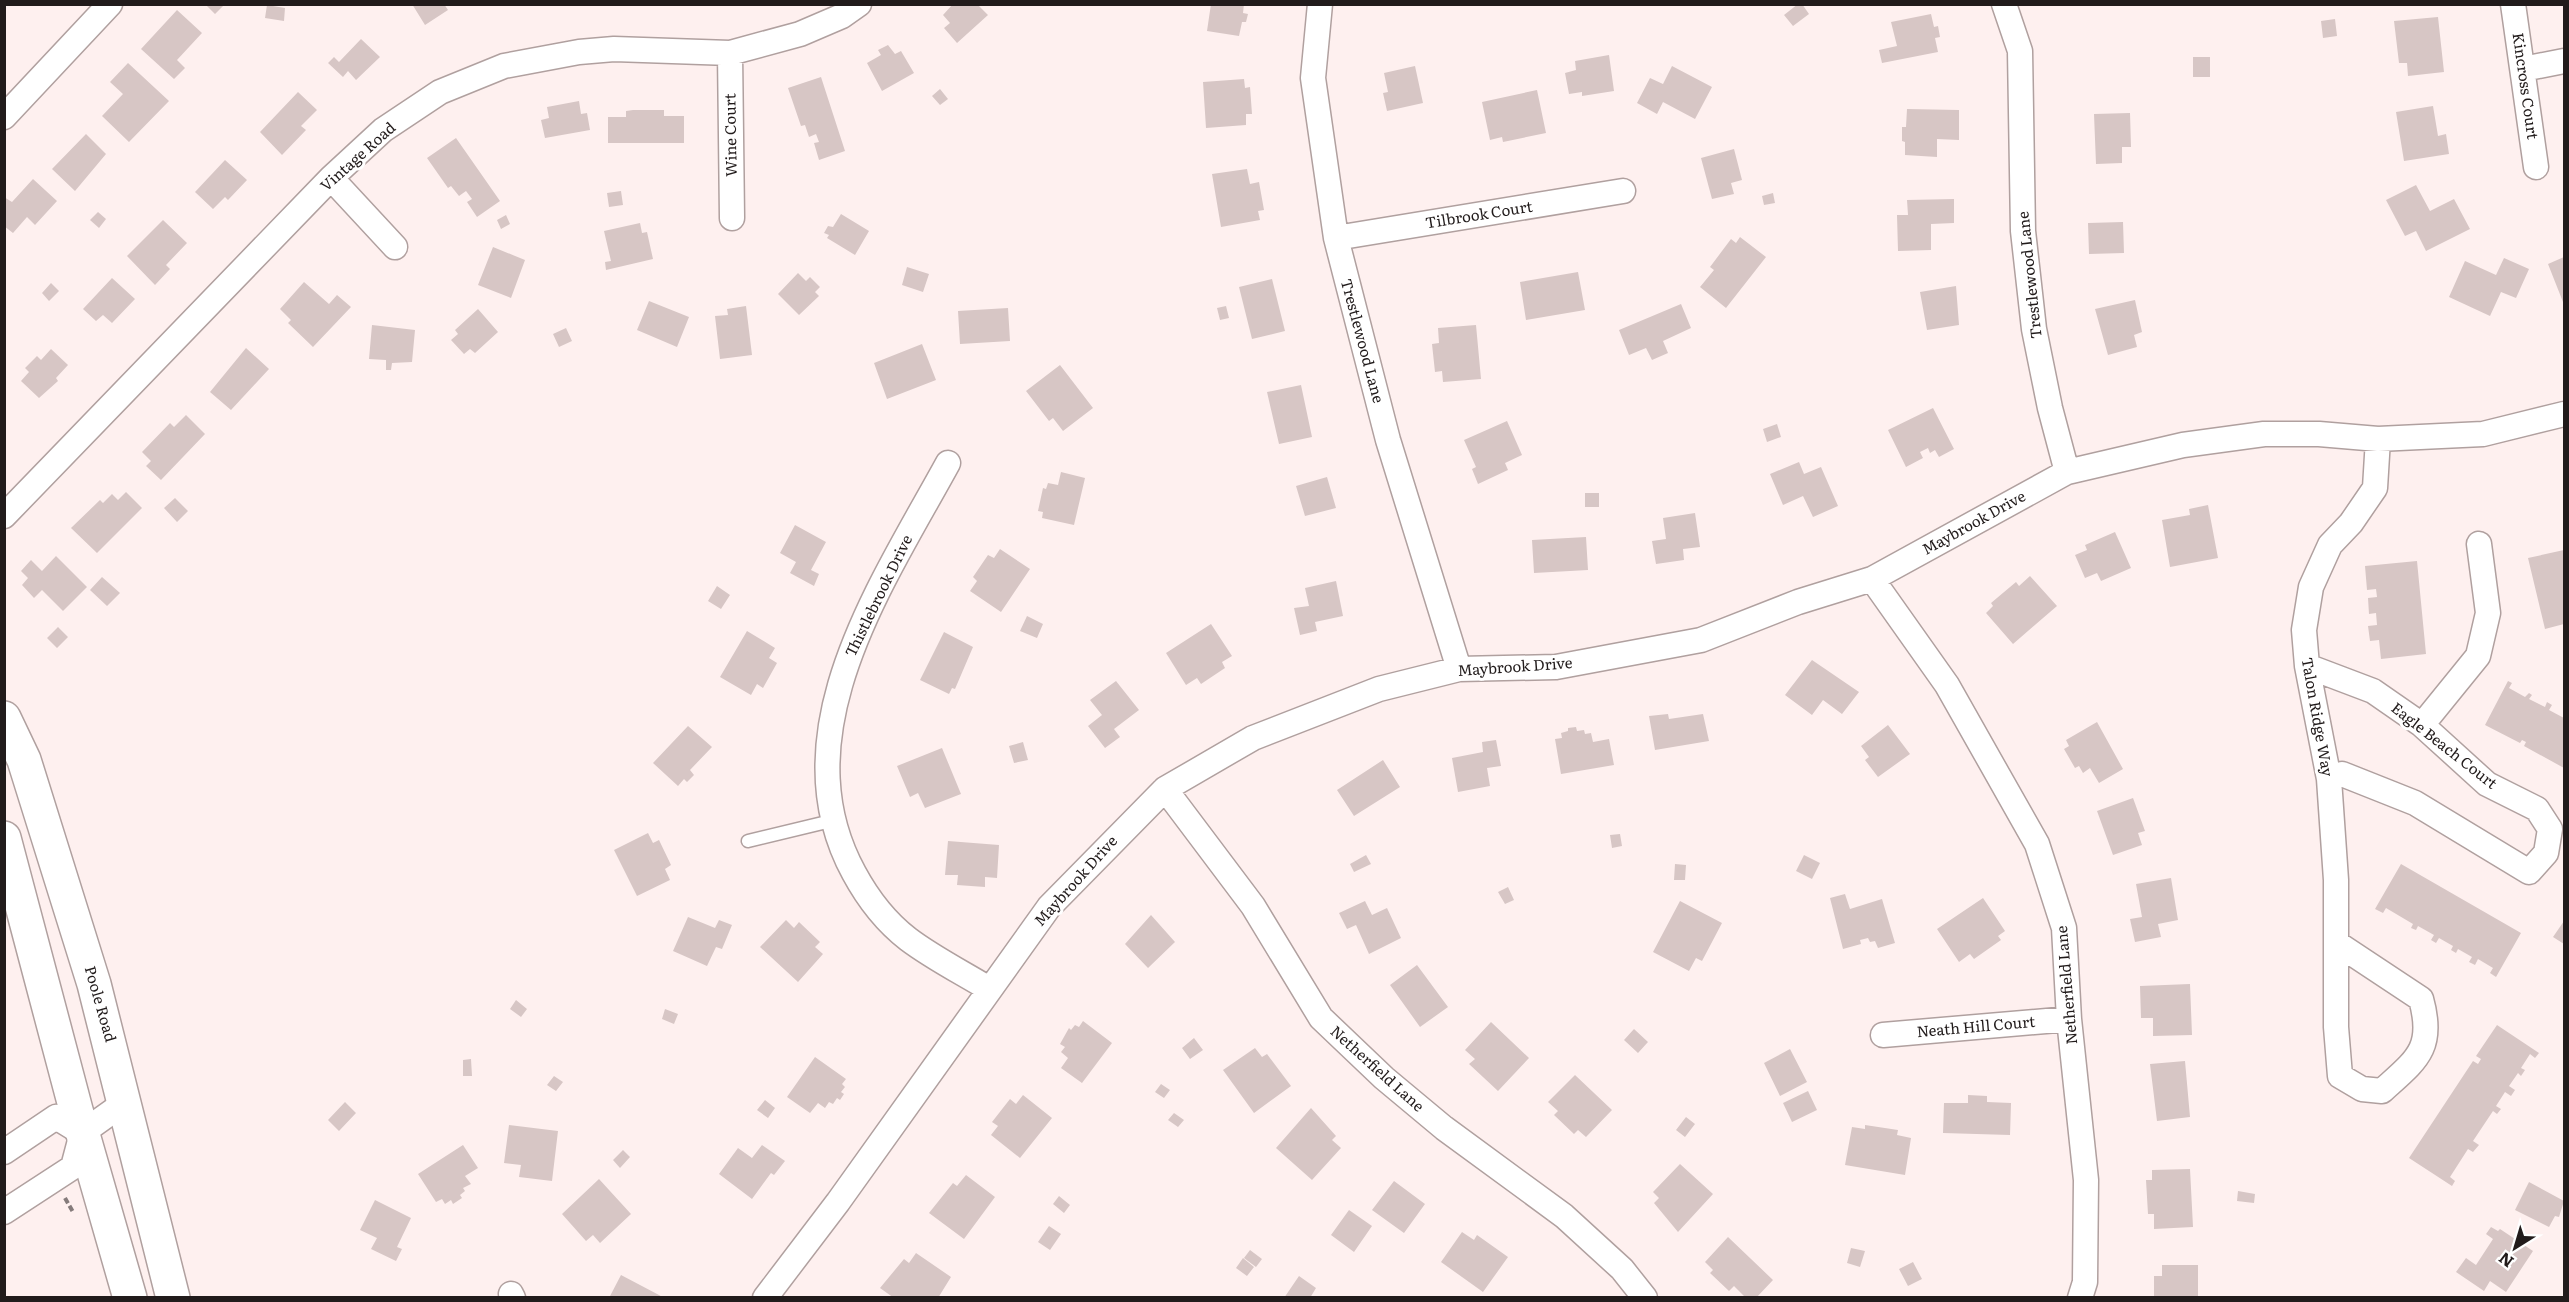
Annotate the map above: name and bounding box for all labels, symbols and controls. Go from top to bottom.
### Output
street label: Kincross Court [2508,31,2545,141]
street label: Wine Court [717,93,742,177]
street label: Vintage Road [314,116,400,196]
street label: Tilbrook Court [1424,194,1534,233]
street label: Trestlewood Lane [2010,210,2047,340]
street label: Trestlewood Lane [1336,276,1391,406]
street label: Maybrook Drive [1917,484,2029,560]
street label: Thistlebrook Drive [838,530,917,660]
street label: Maybrook Drive [1457,650,1573,681]
street label: Talon Ridge Way [2297,655,2340,778]
street label: Eagle Beach Court [2387,696,2503,794]
street label: Maybrook Drive [1028,829,1122,930]
street label: Netherfield Lane [2049,924,2082,1046]
street label: Poole Road [80,963,123,1044]
street label: Neath Hill Court [1916,1009,2036,1042]
street label: Netherfield Lane [1326,1019,1430,1116]
north arrow [2485,1218,2545,1278]
text: N [2493,1247,2518,1274]

